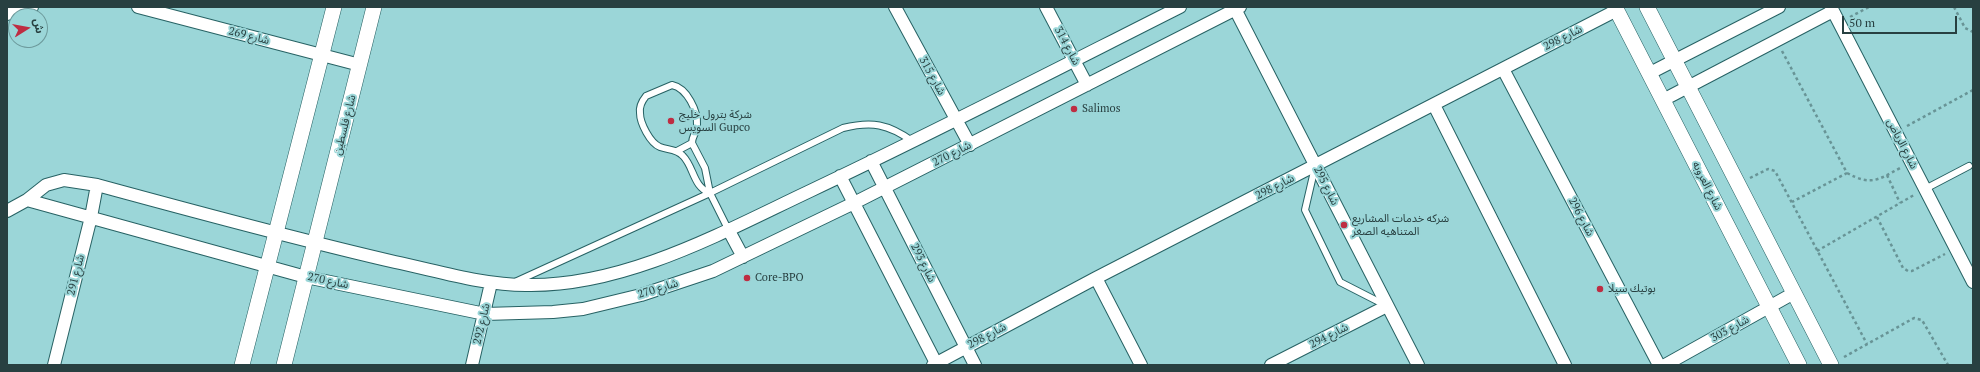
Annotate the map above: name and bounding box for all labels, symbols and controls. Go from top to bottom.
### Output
north arrow [8,8,48,48]
scale bar [1844,8,1959,34]
text: 50 m [1849,15,1875,30]
text: ش [30,17,47,35]
street label: شارع 298 [1541,23,1585,53]
street label: شارع 314 [1051,24,1083,68]
street label: شارع 269 [227,25,271,47]
street label: شارع 315 [916,55,948,97]
street label: شارع فلسطين [331,94,359,156]
place label: Salimos [1082,102,1120,116]
marker: Salimos [1069,104,1079,114]
place label: شركة بترول خليج السويس Gupco [679,108,752,134]
marker: شركة بترول خليج السويس Gupco [666,116,676,126]
street label: شارع الرياض [1884,117,1920,171]
street label: شارع 270 [930,139,974,169]
street label: شارع العروبه [1689,159,1725,213]
street label: شارع 295 [1311,164,1341,208]
street label: شارع 298 [1253,172,1297,202]
street label: شارع 296 [1565,195,1597,239]
place label: شركه خدمات المشاريع المتناهيه الصغر [1352,212,1449,238]
marker: شركه خدمات المشاريع المتناهيه الصغر [1339,220,1349,230]
street label: شارع 293 [908,241,938,285]
street label: شارع 291 [65,253,87,297]
street label: شارع 270 [306,270,350,292]
place label: Core-BPO [755,271,804,285]
marker: Core-BPO [742,273,752,283]
street label: شارع 270 [636,277,680,301]
place label: بوتيك سيلا [1608,282,1656,296]
marker: بوتيك سيلا [1595,284,1605,294]
street label: شارع 292 [471,302,493,346]
street label: شارع 303 [1709,313,1751,345]
street label: شارع 298 [965,320,1009,352]
street label: شارع 294 [1307,321,1351,351]

